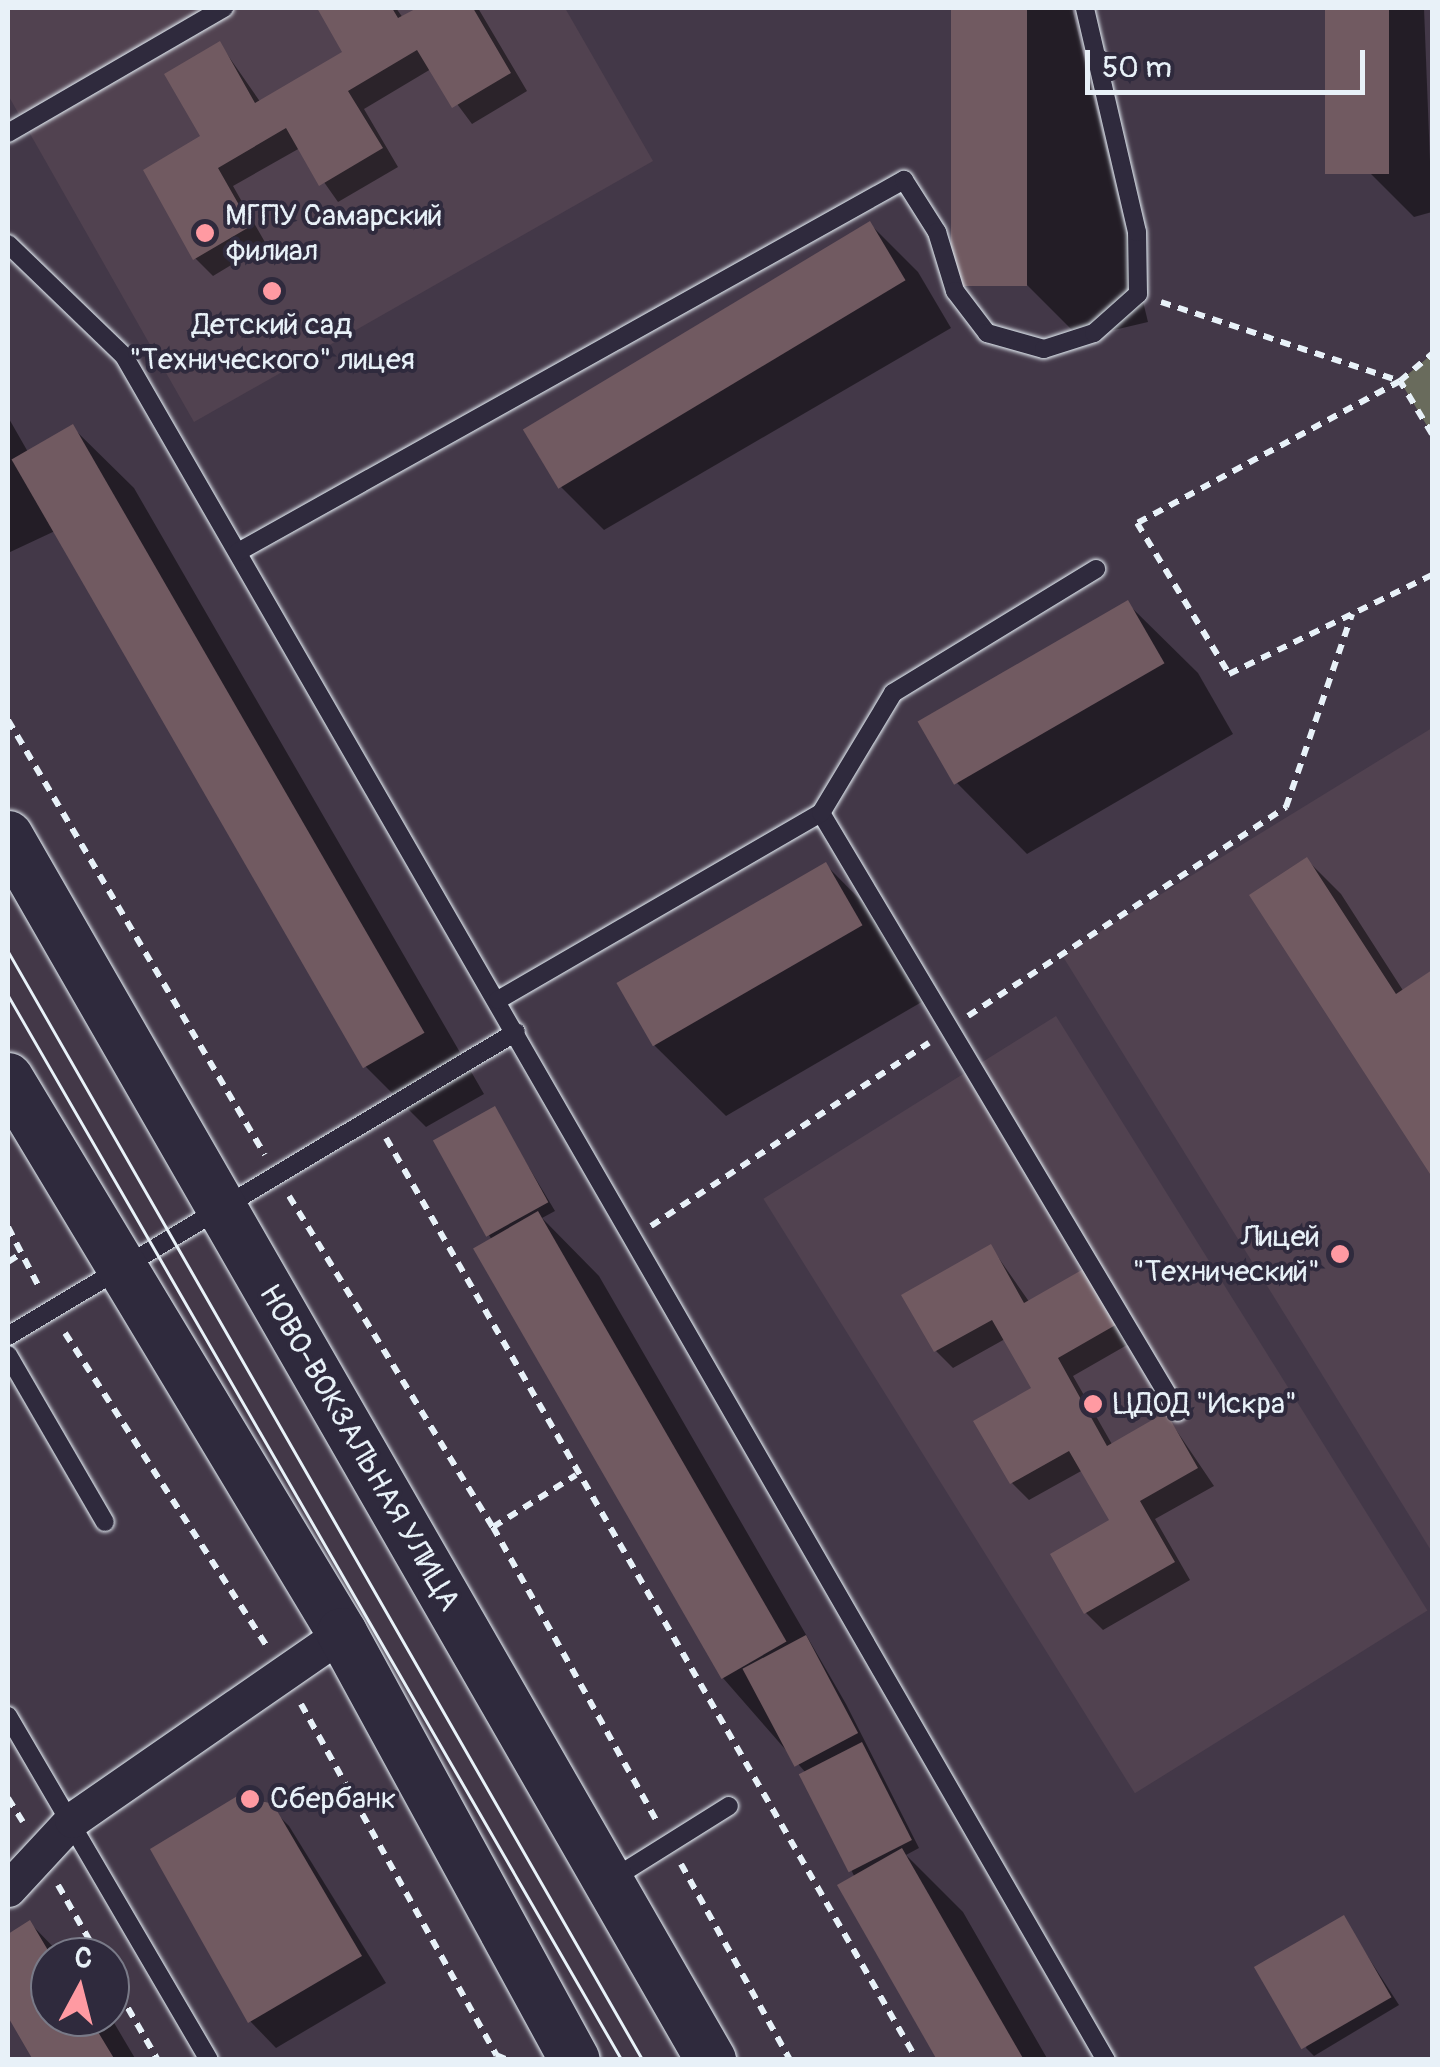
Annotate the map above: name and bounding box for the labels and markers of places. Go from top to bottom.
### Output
place label: МГПУ Самарский филиал [225,198,442,268]
marker: МГПУ Самарский филиал [194,222,216,244]
marker: Детский сад "Технического" лицея [261,280,283,302]
place label: Детский сад "Технического" лицея [129,307,415,378]
place label: Лицей "Технический" [1132,1219,1320,1290]
marker: Лицей "Технический" [1329,1243,1351,1265]
place label: ЦДОД "Искра" [1113,1386,1297,1422]
marker: ЦДОД "Искра" [1082,1393,1104,1415]
place label: Сбербанк [270,1781,396,1817]
marker: Сбербанк [239,1788,261,1810]

